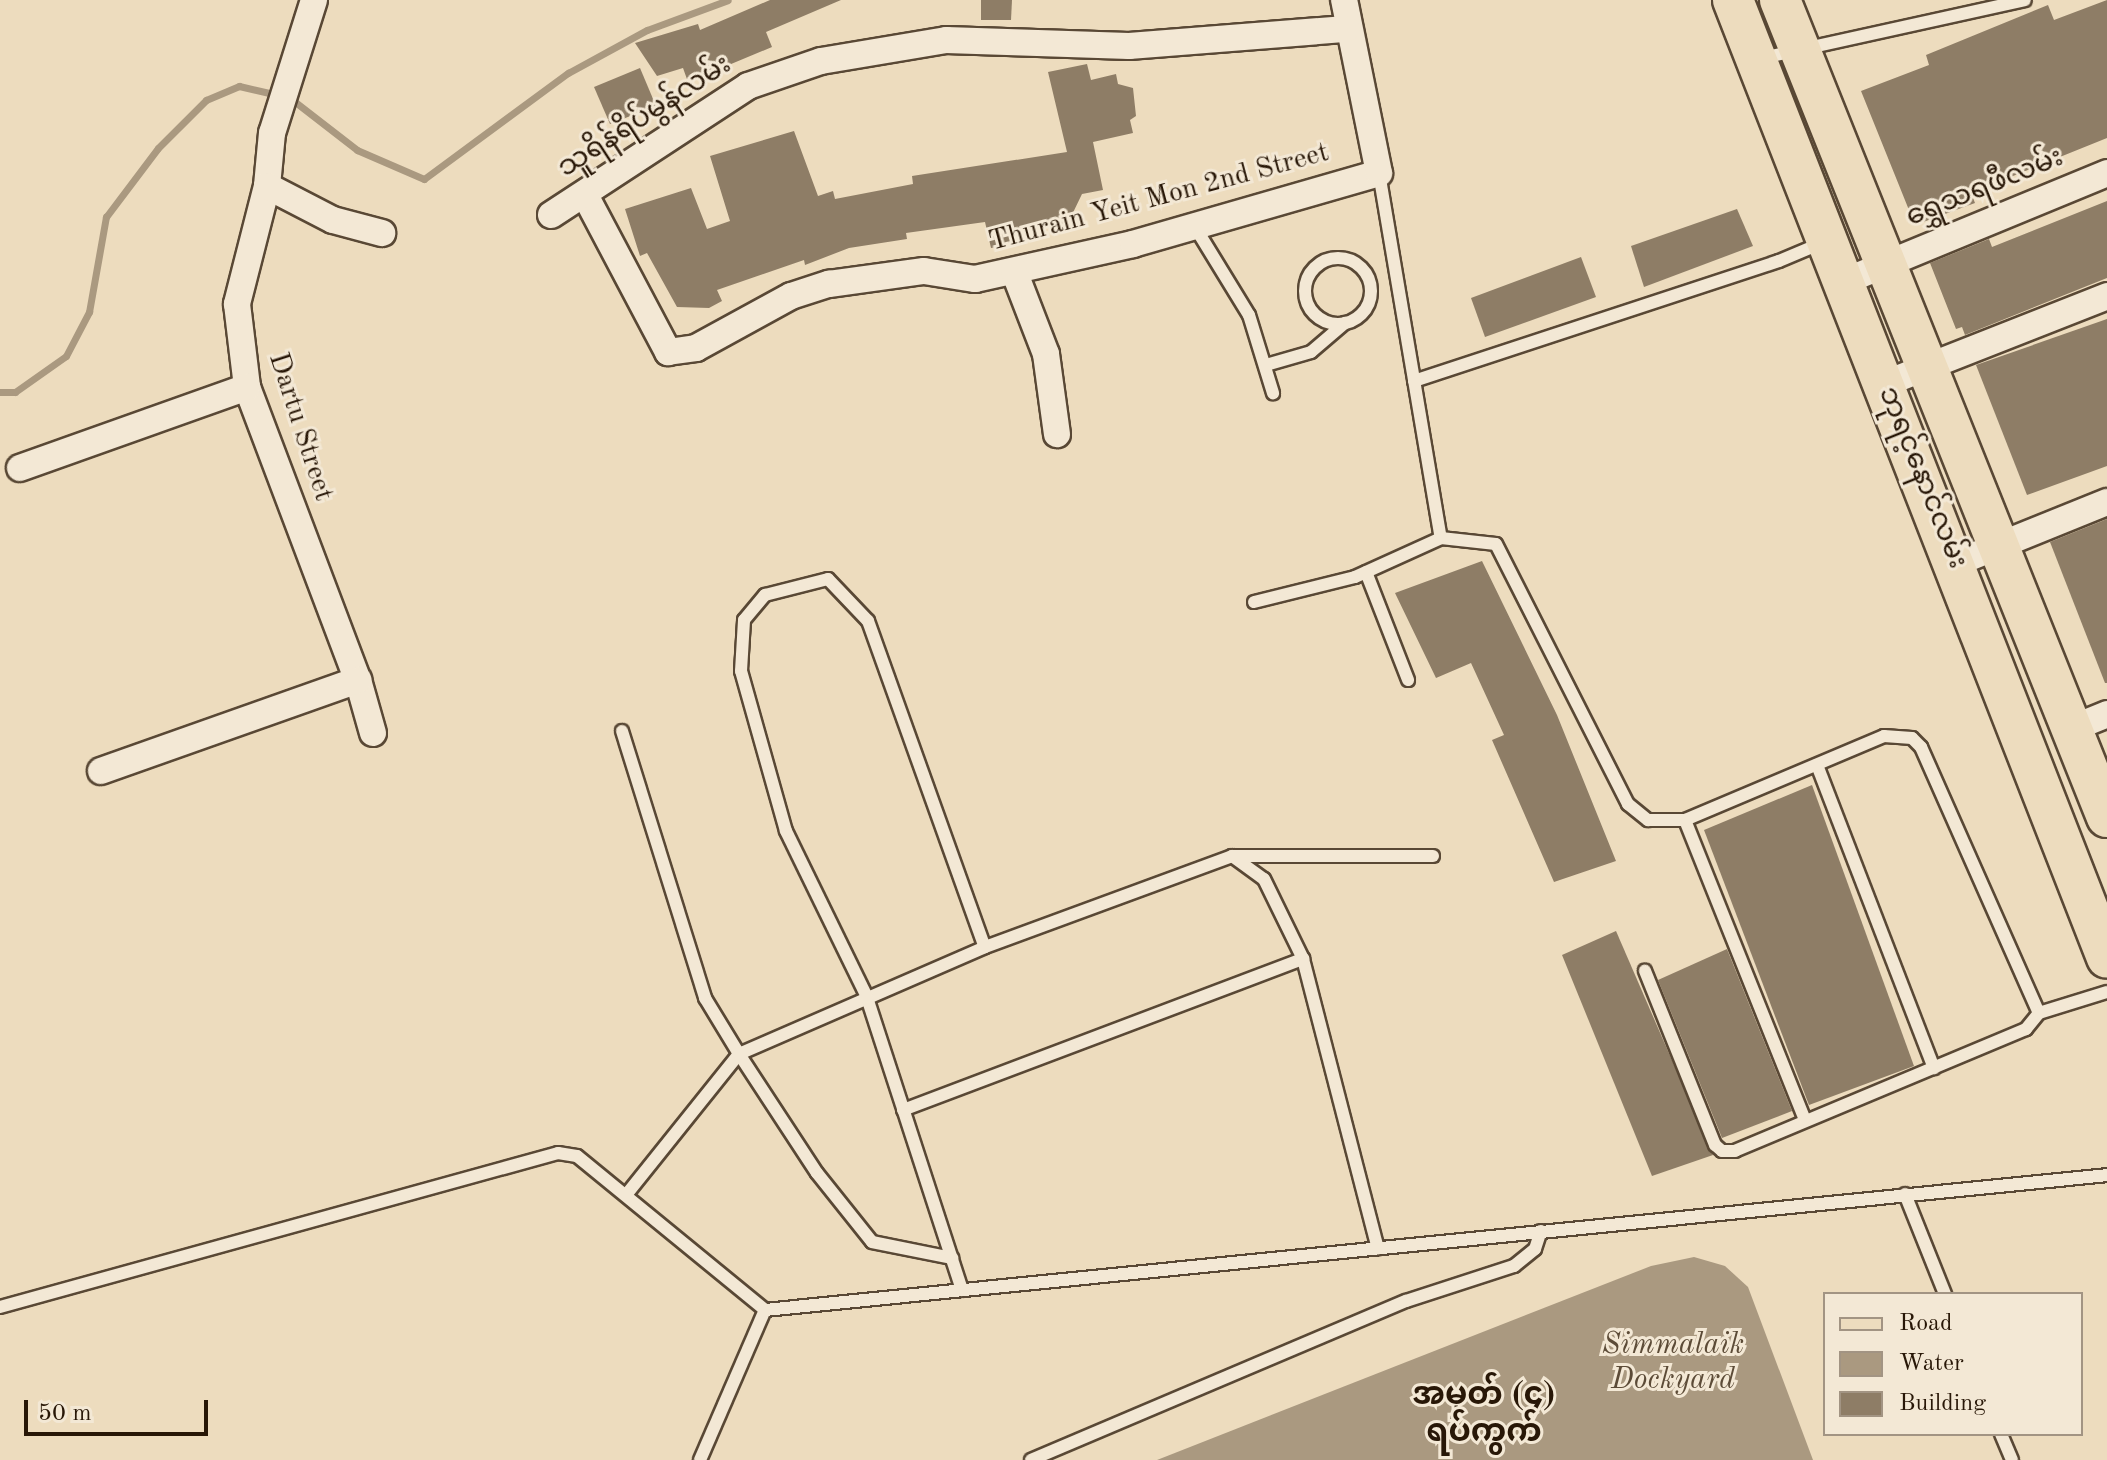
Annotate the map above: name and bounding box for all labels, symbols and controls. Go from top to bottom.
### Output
street label: သူရိန်ရိပ်မွန်လမ်း [552,48,738,186]
street label: Thurain Yeit Mon 2nd Street [985,136,1333,260]
street label: ရွှေသရဖီလမ်း [1902,141,2068,235]
street label: Dartu Street [260,349,340,505]
street label: ဘုရင့်နောင်လမ်း [1870,382,1974,574]
legend [1823,1292,2083,1436]
text: Road [1899,1312,1952,1336]
water label: Simmalaik Dockyard [1602,1327,1744,1398]
text: Water [1899,1352,1964,1376]
district label: အမှတ် (၄) ရပ်ကွက် [1413,1378,1555,1453]
scale bar [28,1384,212,1434]
text: Building [1899,1392,1986,1416]
text: 50 m [38,1402,92,1426]

